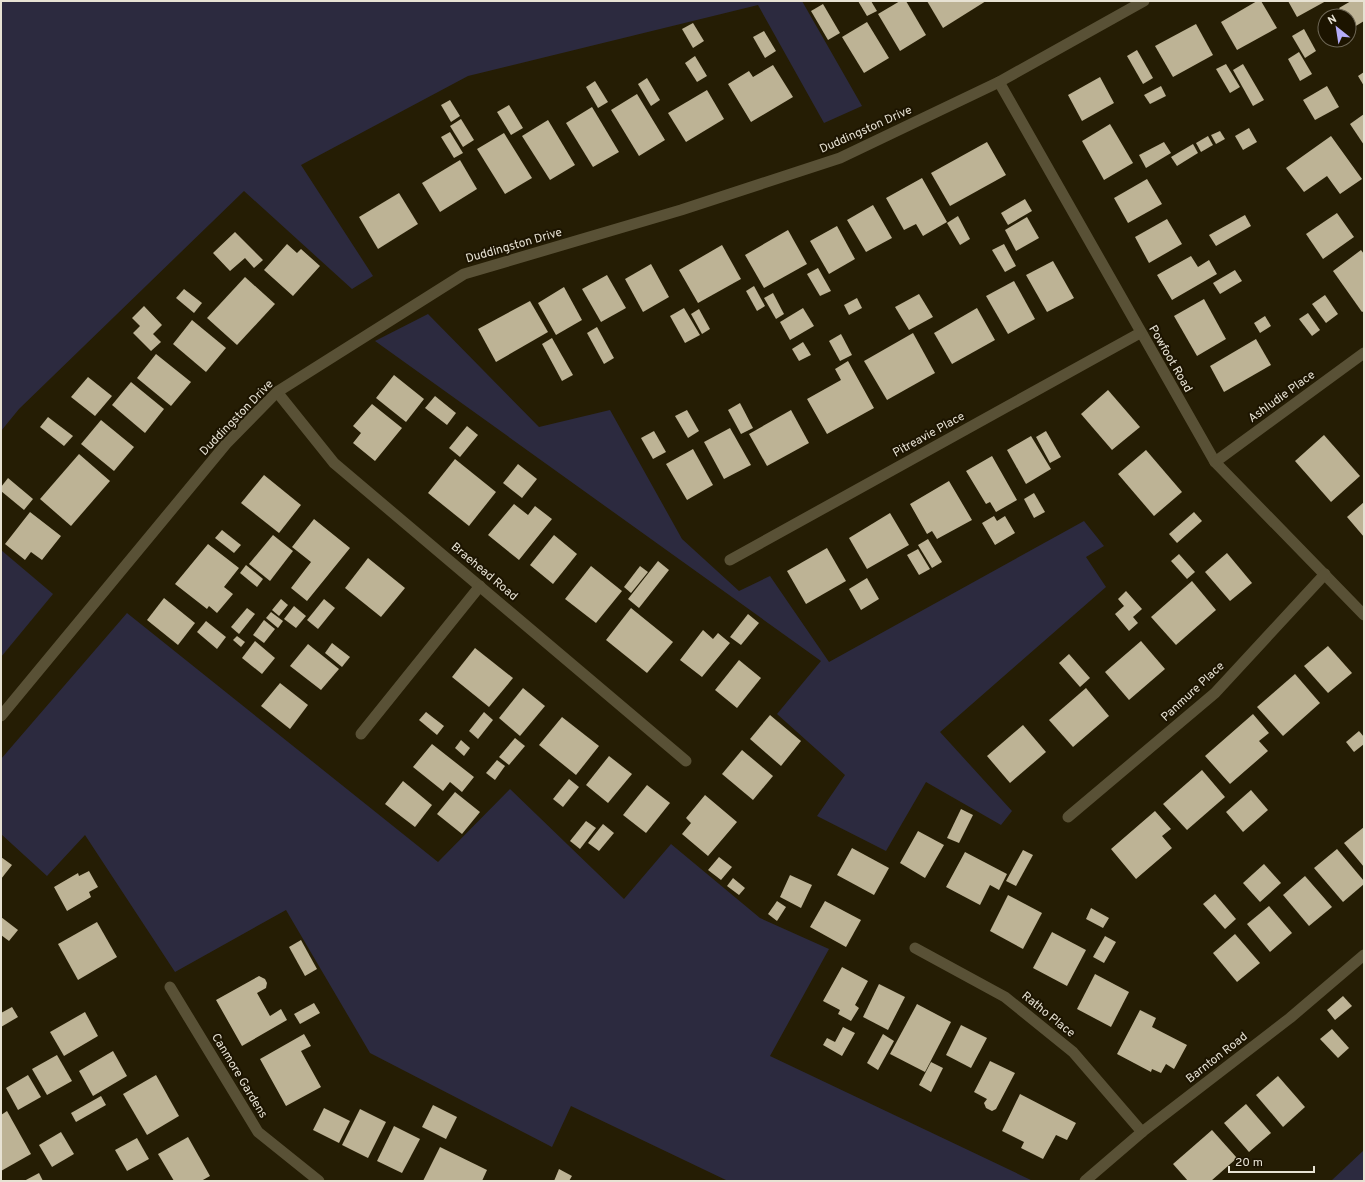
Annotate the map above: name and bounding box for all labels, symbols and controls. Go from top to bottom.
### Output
north arrow [1317,8,1357,48]
text: N [1326,12,1339,28]
street label: Duddingston Drive [817,102,915,158]
street label: Duddingston Drive [464,225,564,267]
street label: Powfoot Road [1144,322,1196,396]
street label: Ashludie Place [1245,367,1319,427]
street label: Duddingston Drive [197,377,277,459]
street label: Pitreavie Place [890,409,968,461]
street label: Braehead Road [447,539,521,605]
street label: Panmure Place [1158,658,1228,726]
street label: Ratho Place [1018,988,1078,1042]
street label: Barnton Road [1183,1029,1251,1087]
street label: Canmore Gardens [207,1030,271,1122]
scale bar [1229,1148,1314,1174]
text: 20 m [1235,1155,1263,1171]

